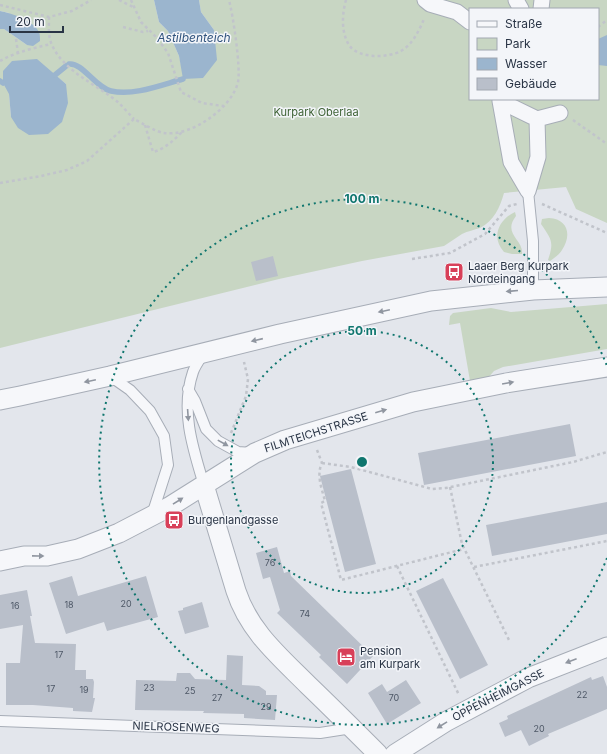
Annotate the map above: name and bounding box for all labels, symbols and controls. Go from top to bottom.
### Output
scale bar [10,8,63,34]
legend [469,8,599,100]
text: 20 m [16,14,45,29]
text: Straße [505,16,542,31]
water label: Astilbenteich [156,30,231,45]
text: Park [505,36,531,51]
text: Wasser [505,56,548,71]
text: Gebäude [505,76,557,91]
park label: Kurpark Oberlaa [273,105,359,119]
text: 100 m [344,191,380,206]
place label: Laaer Berg Kurpark Nordeingang [468,259,569,286]
bus stop icon: Laaer Berg Kurpark Nordeingang [443,261,465,283]
one-way arrow [506,288,518,295]
one-way arrow [378,309,390,315]
text: 50 m [347,323,377,338]
one-way arrow [251,337,263,343]
one-way arrow [84,378,96,384]
one-way arrow [501,380,514,386]
one-way arrow [375,408,387,414]
one-way arrow [185,409,192,421]
street label: FILMTEICHSTRASSE [262,409,370,455]
one-way arrow [217,440,229,447]
centre of rings [355,455,369,469]
one-way arrow [173,497,183,505]
bus stop icon: Burgenlandgasse [163,509,185,531]
place label: Burgenlandgasse [188,513,278,527]
one-way arrow [32,553,45,559]
house number: 76 [265,557,276,568]
house number: 20 [120,598,132,609]
house number: 18 [64,599,74,610]
house number: 16 [10,600,20,611]
house number: 74 [300,608,310,619]
place label: Pension am Kurpark [360,644,420,671]
hotel icon: Pension am Kurpark [335,646,357,668]
house number: 17 [55,649,63,660]
one-way arrow [564,659,576,665]
street label: OPPENHEIMGASSE [450,666,546,724]
house number: 23 [143,682,155,693]
house number: 17 [47,683,55,694]
house number: 19 [79,684,89,695]
house number: 25 [185,685,195,696]
house number: 22 [577,689,587,700]
house number: 27 [212,692,222,703]
house number: 70 [389,692,400,703]
house number: 29 [260,701,272,712]
street label: NIELROSENWEG [132,718,220,736]
one-way arrow [436,721,447,728]
house number: 20 [533,723,545,734]

